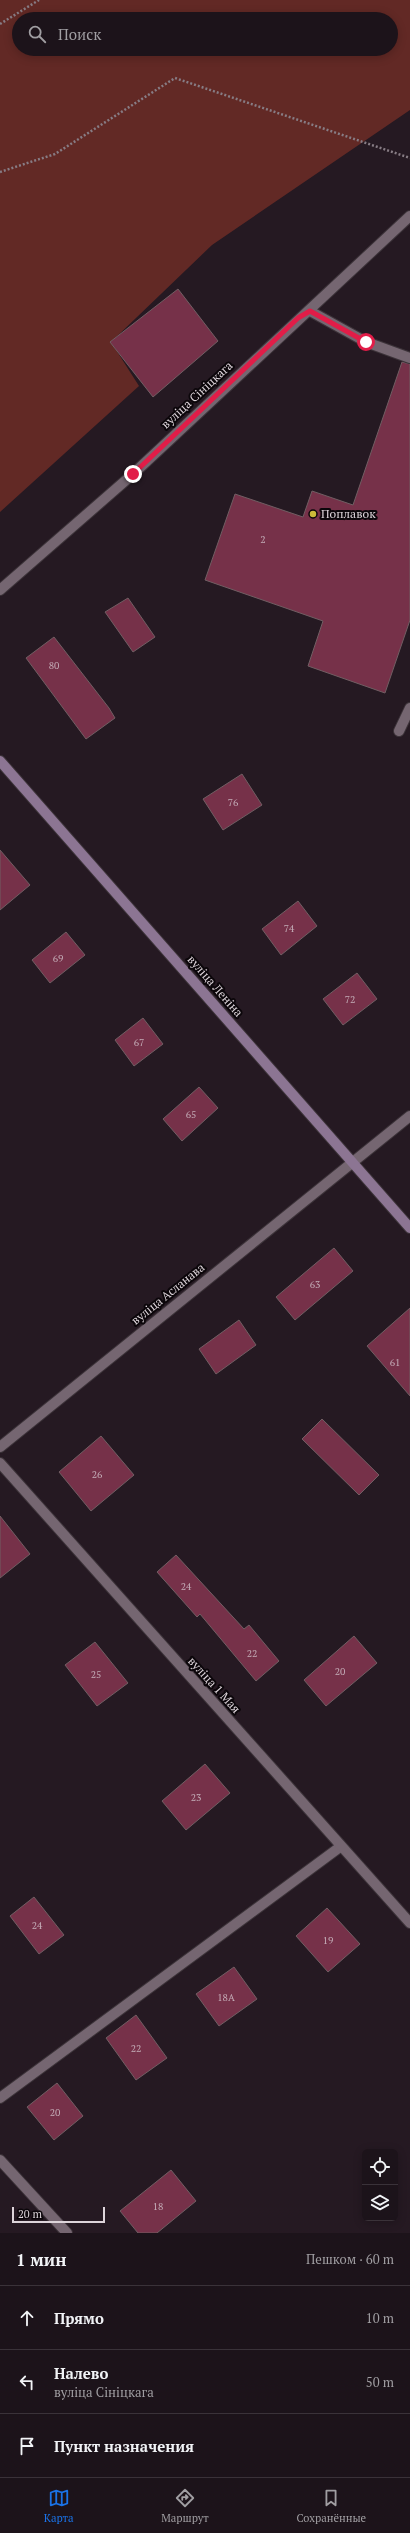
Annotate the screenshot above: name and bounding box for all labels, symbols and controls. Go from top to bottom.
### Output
search box [12,12,398,56]
icon: search [26,23,48,45]
text: Поиск [58,24,101,44]
route start [357,333,375,351]
street label: вуліца Сініцкага [158,358,235,432]
route end [124,465,142,483]
place label: Поплавок [321,506,376,521]
marker: Поплавок [308,509,318,519]
house number: 2 [260,533,266,546]
house number: 80 [49,659,59,672]
house number: 76 [228,796,239,809]
house number: 74 [284,922,295,935]
house number: 69 [53,952,63,965]
street label: вуліца Леніна [185,952,246,1020]
house number: 72 [345,993,355,1006]
house number: 67 [134,1036,144,1049]
house number: 65 [186,1108,196,1121]
street label: вуліца Асланава [128,1260,207,1328]
house number: 63 [310,1278,320,1291]
house number: 61 [390,1356,400,1369]
house number: 26 [92,1468,103,1481]
house number: 24 [181,1580,192,1593]
house number: 22 [247,1647,257,1660]
street label: вуліца 1 Мая [185,1653,244,1716]
house number: 20 [335,1665,345,1678]
house number: 25 [91,1668,101,1681]
house number: 23 [191,1791,201,1804]
house number: 24 [32,1919,43,1932]
house number: 19 [323,1934,333,1947]
house number: 18А [217,1991,235,2004]
house number: 22 [131,2042,141,2055]
house number: 20 [50,2106,60,2119]
map controls [362,2149,398,2221]
button: locate [362,2149,398,2185]
button: layers [362,2185,398,2221]
house number: 18 [153,2200,163,2213]
scale bar [12,2205,105,2224]
text: 20 m [18,2207,42,2221]
text: 1 мин [16,2248,66,2271]
text: Пешком · 60 m [306,2250,394,2268]
icon: ahead [16,2307,38,2329]
text: Прямо [54,2308,104,2328]
text: 10 m [366,2309,394,2327]
text: Налево [54,2363,108,2383]
icon: left [16,2371,38,2393]
text: 50 m [366,2373,394,2391]
text: вуліца Сініцкага [54,2383,154,2401]
icon: arrive [16,2435,38,2457]
text: Пункт назначения [54,2436,194,2456]
tab: Карта [44,2487,74,2525]
tab: Маршрут [161,2487,209,2525]
tab: Сохранённые [296,2487,366,2525]

